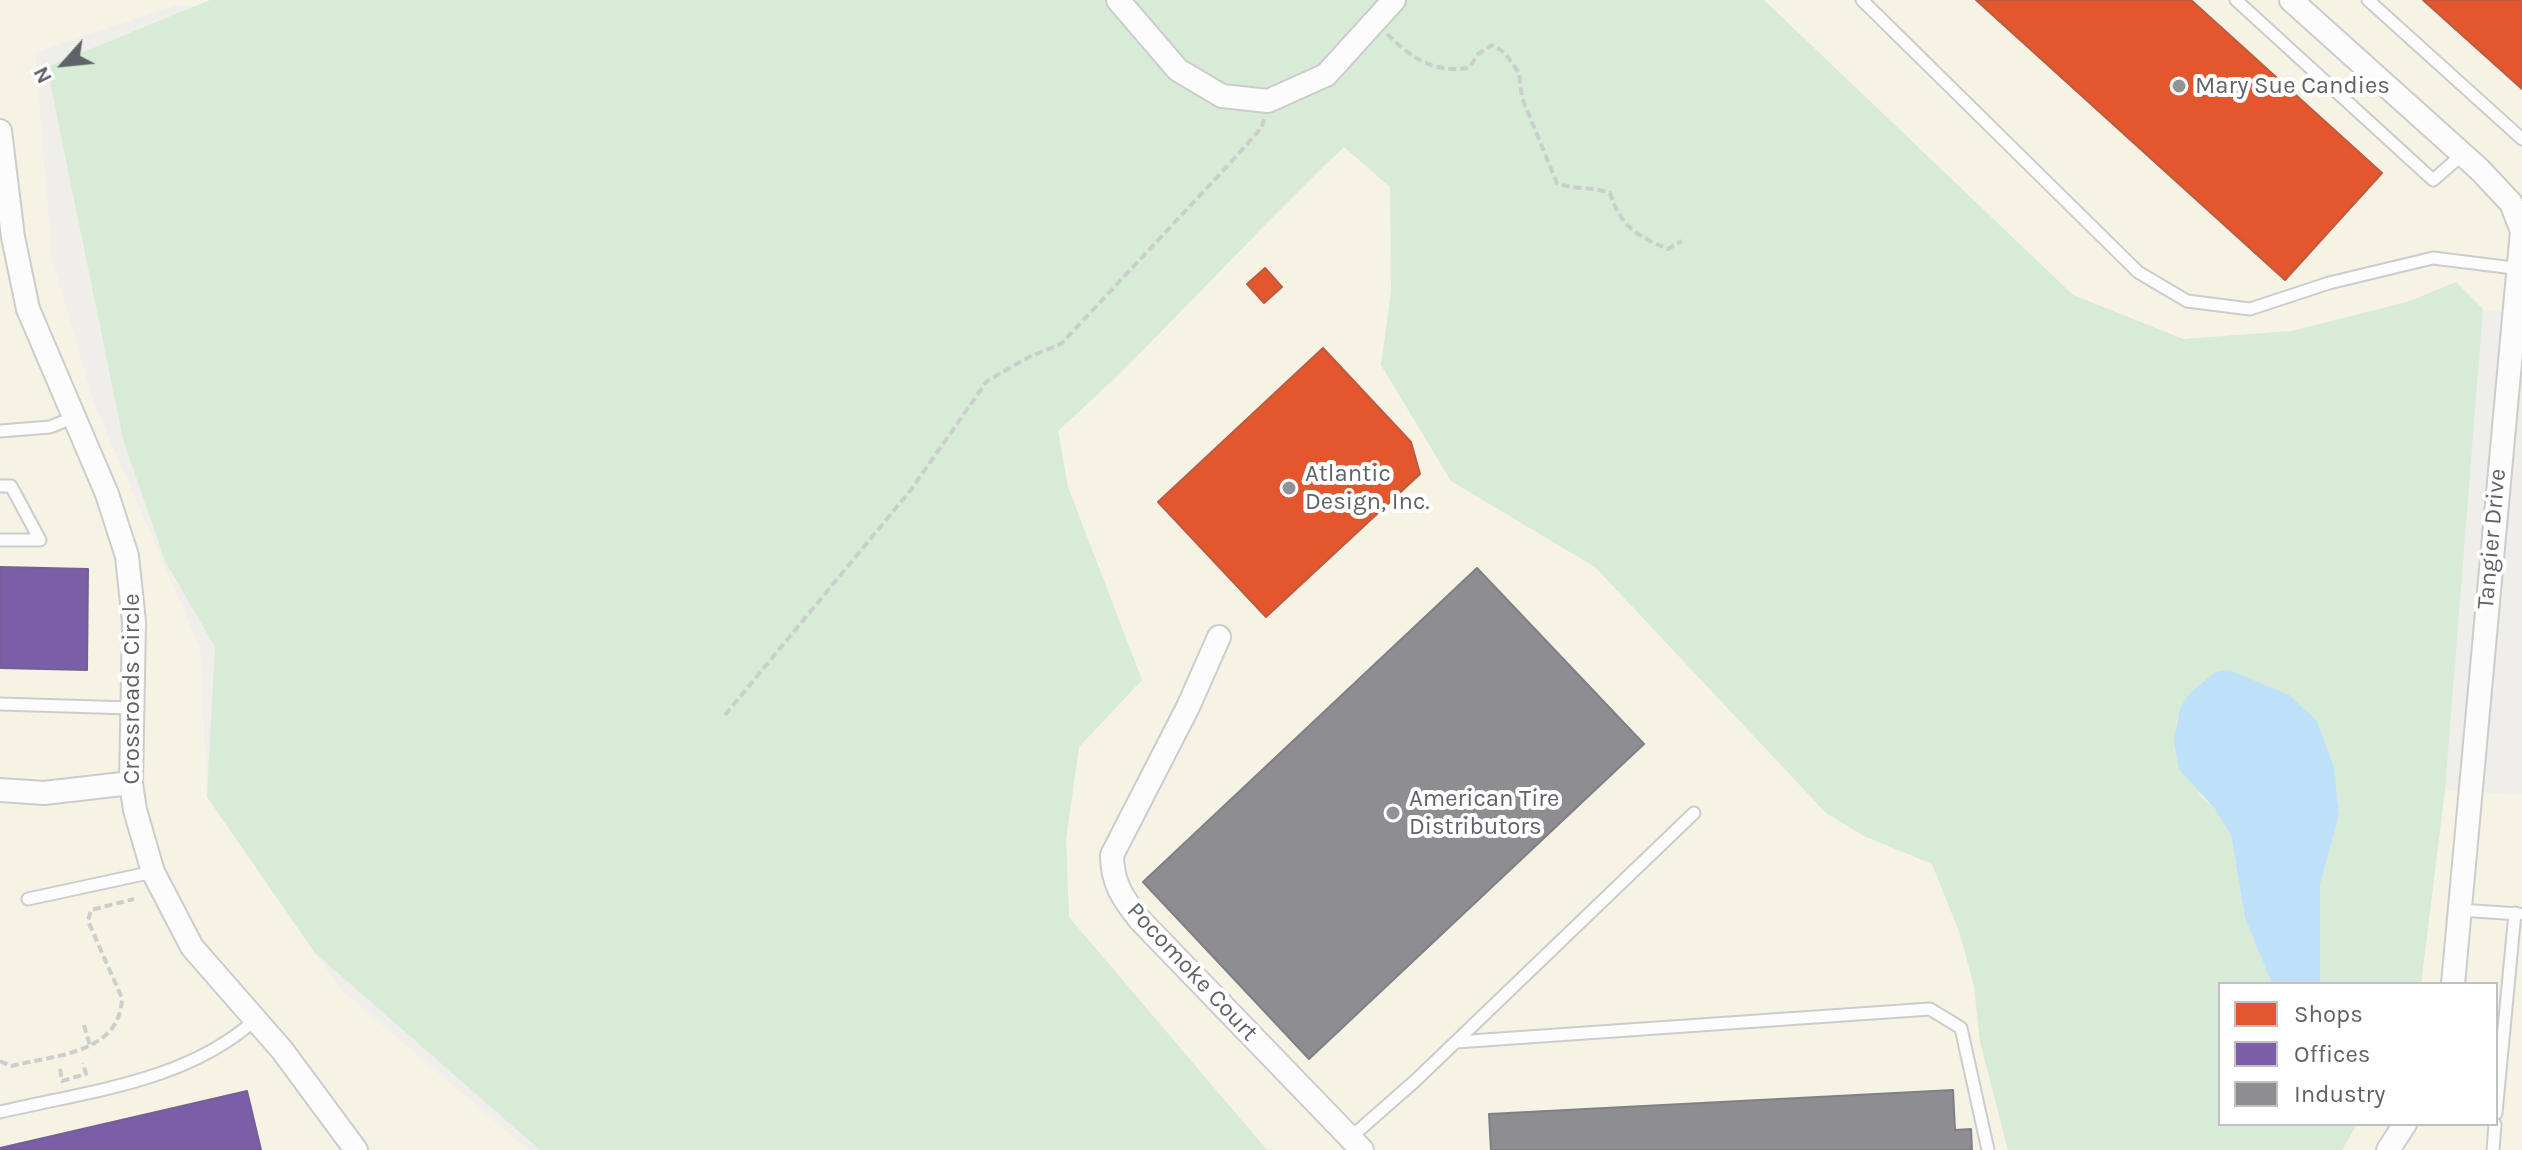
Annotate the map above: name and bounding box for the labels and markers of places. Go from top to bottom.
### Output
place label: Mary Sue Candies [2195,72,2390,100]
marker: Mary Sue Candies [2170,77,2188,95]
place label: Atlantic Design, Inc. [1305,460,1430,516]
marker: Atlantic Design, Inc. [1280,479,1298,497]
place label: American Tire Distributors [1409,785,1559,841]
marker: American Tire Distributors [1384,804,1402,822]

